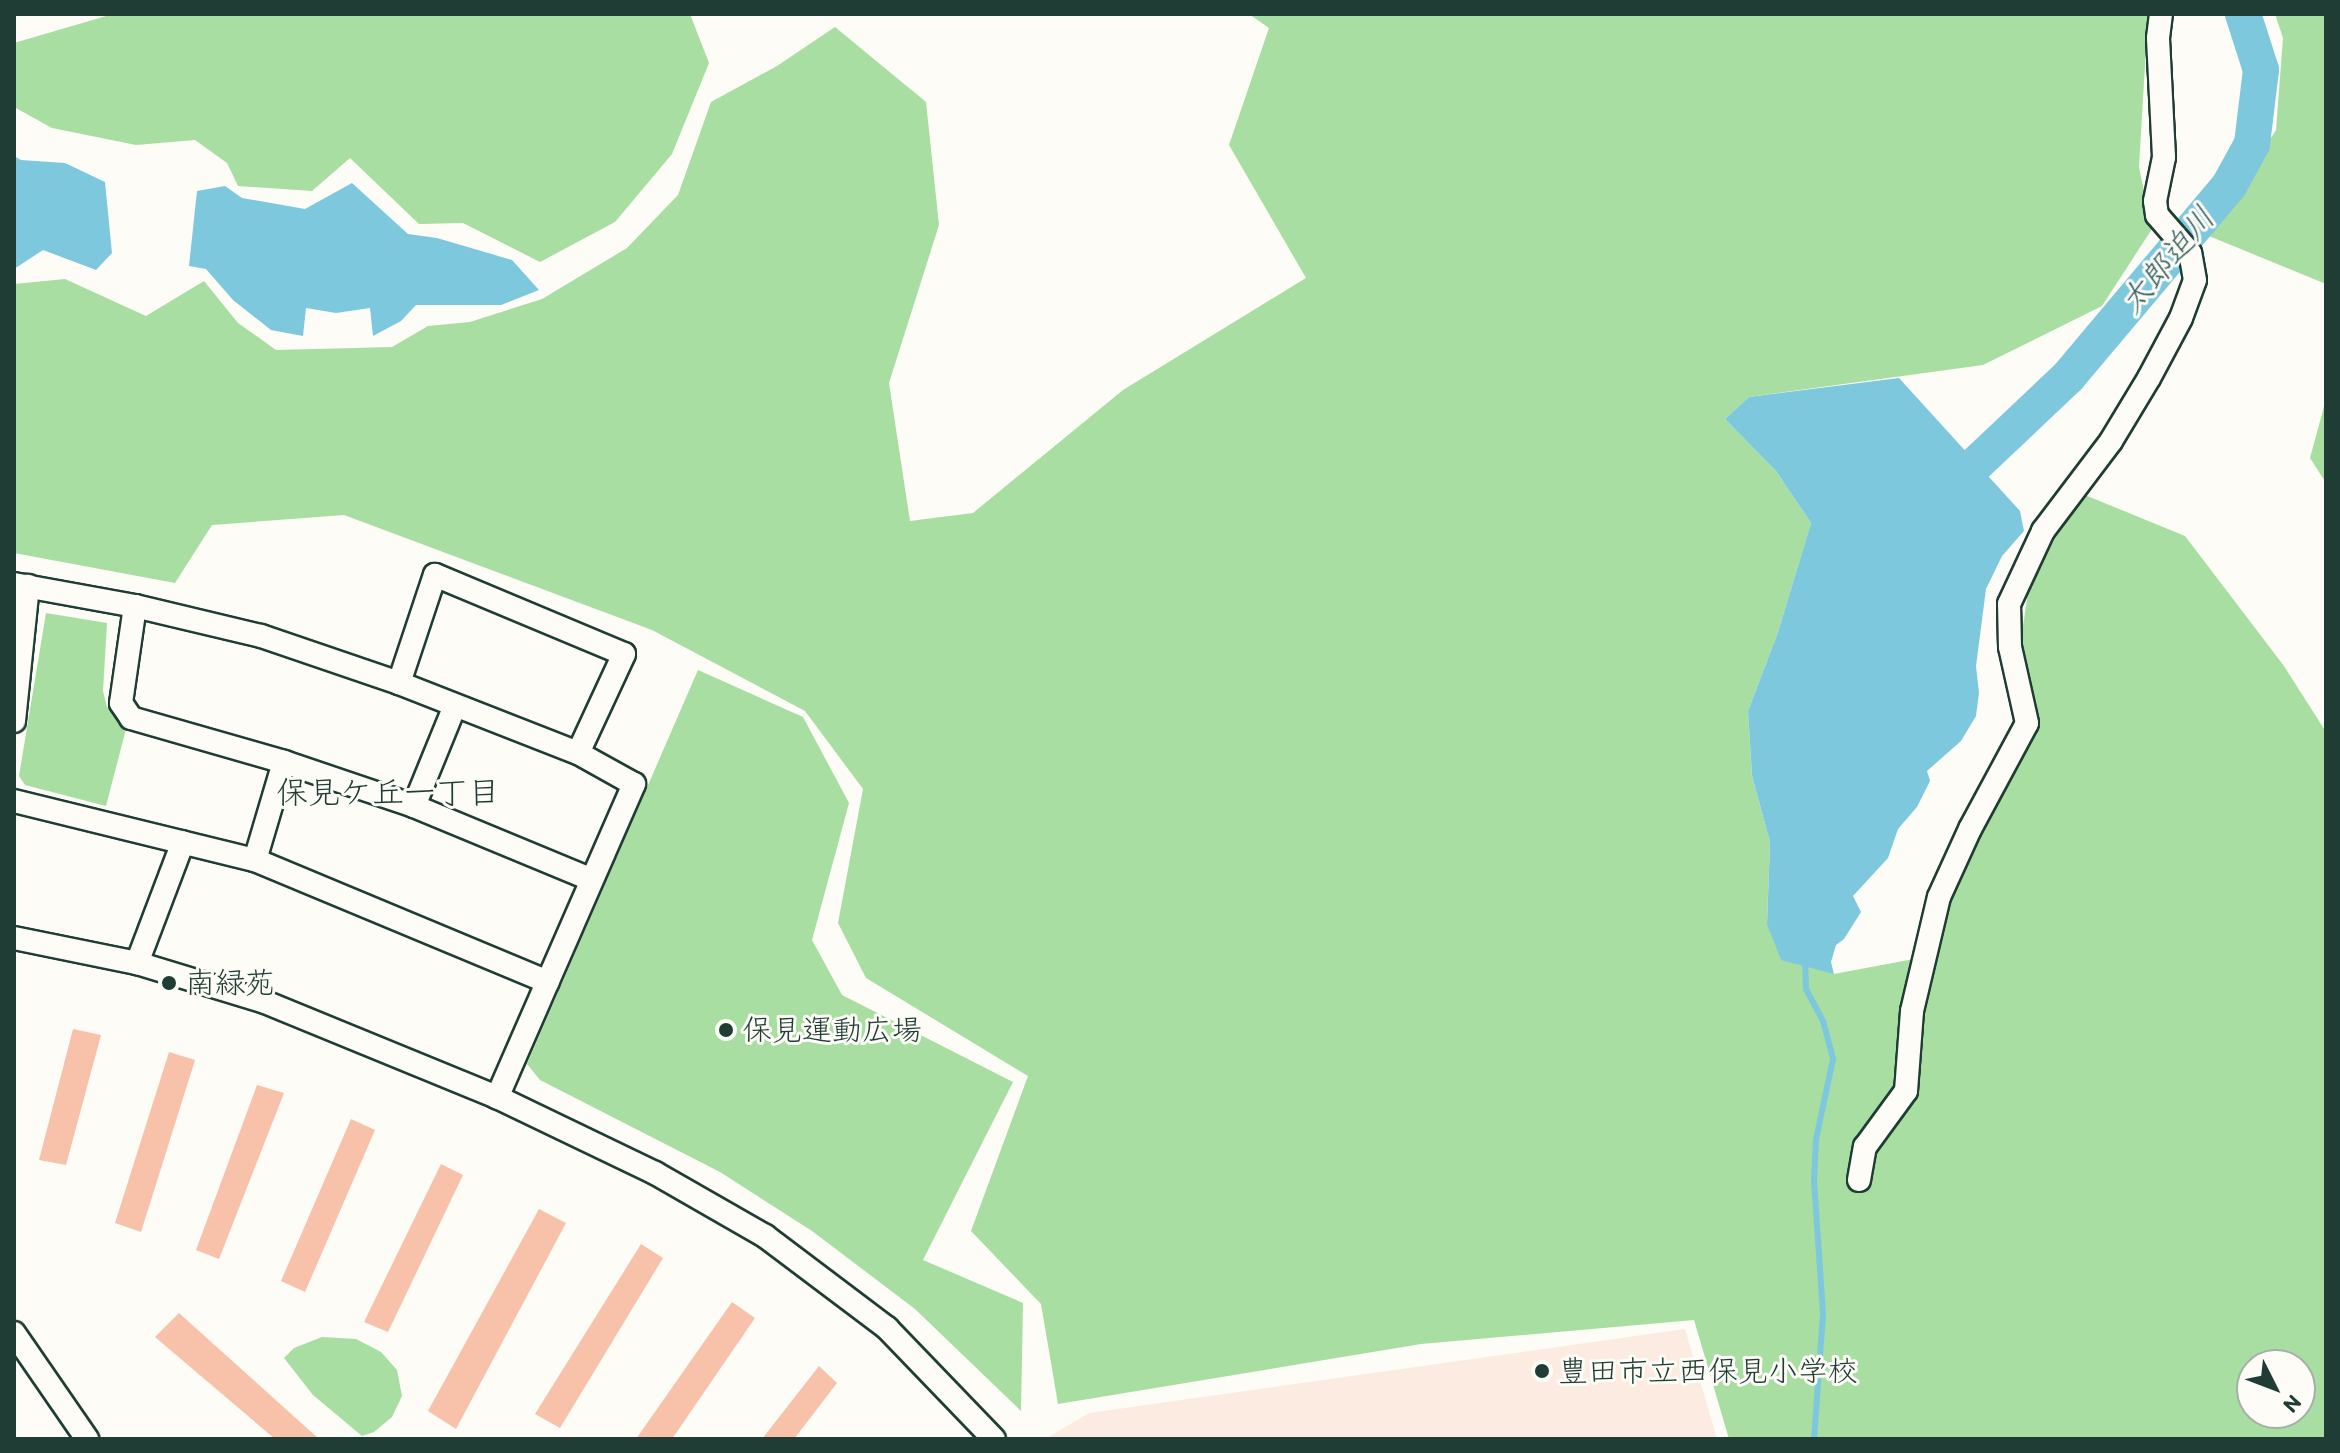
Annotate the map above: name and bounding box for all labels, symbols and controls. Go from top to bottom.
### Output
water label: 太郎迫川 [2111,199,2223,321]
district label: 保見ケ丘一丁目 [276,773,500,811]
place label: 南緑苑 [185,965,275,1001]
marker: 南緑苑 [160,974,178,992]
place label: 保見運動広場 [742,1012,922,1048]
marker: 保見運動広場 [717,1021,735,1039]
north arrow [2236,1349,2316,1429]
place label: 豊田市立西保見小学校 [1558,1353,1858,1389]
marker: 豊田市立西保見小学校 [1533,1362,1551,1380]
text: N [2278,1389,2308,1419]

